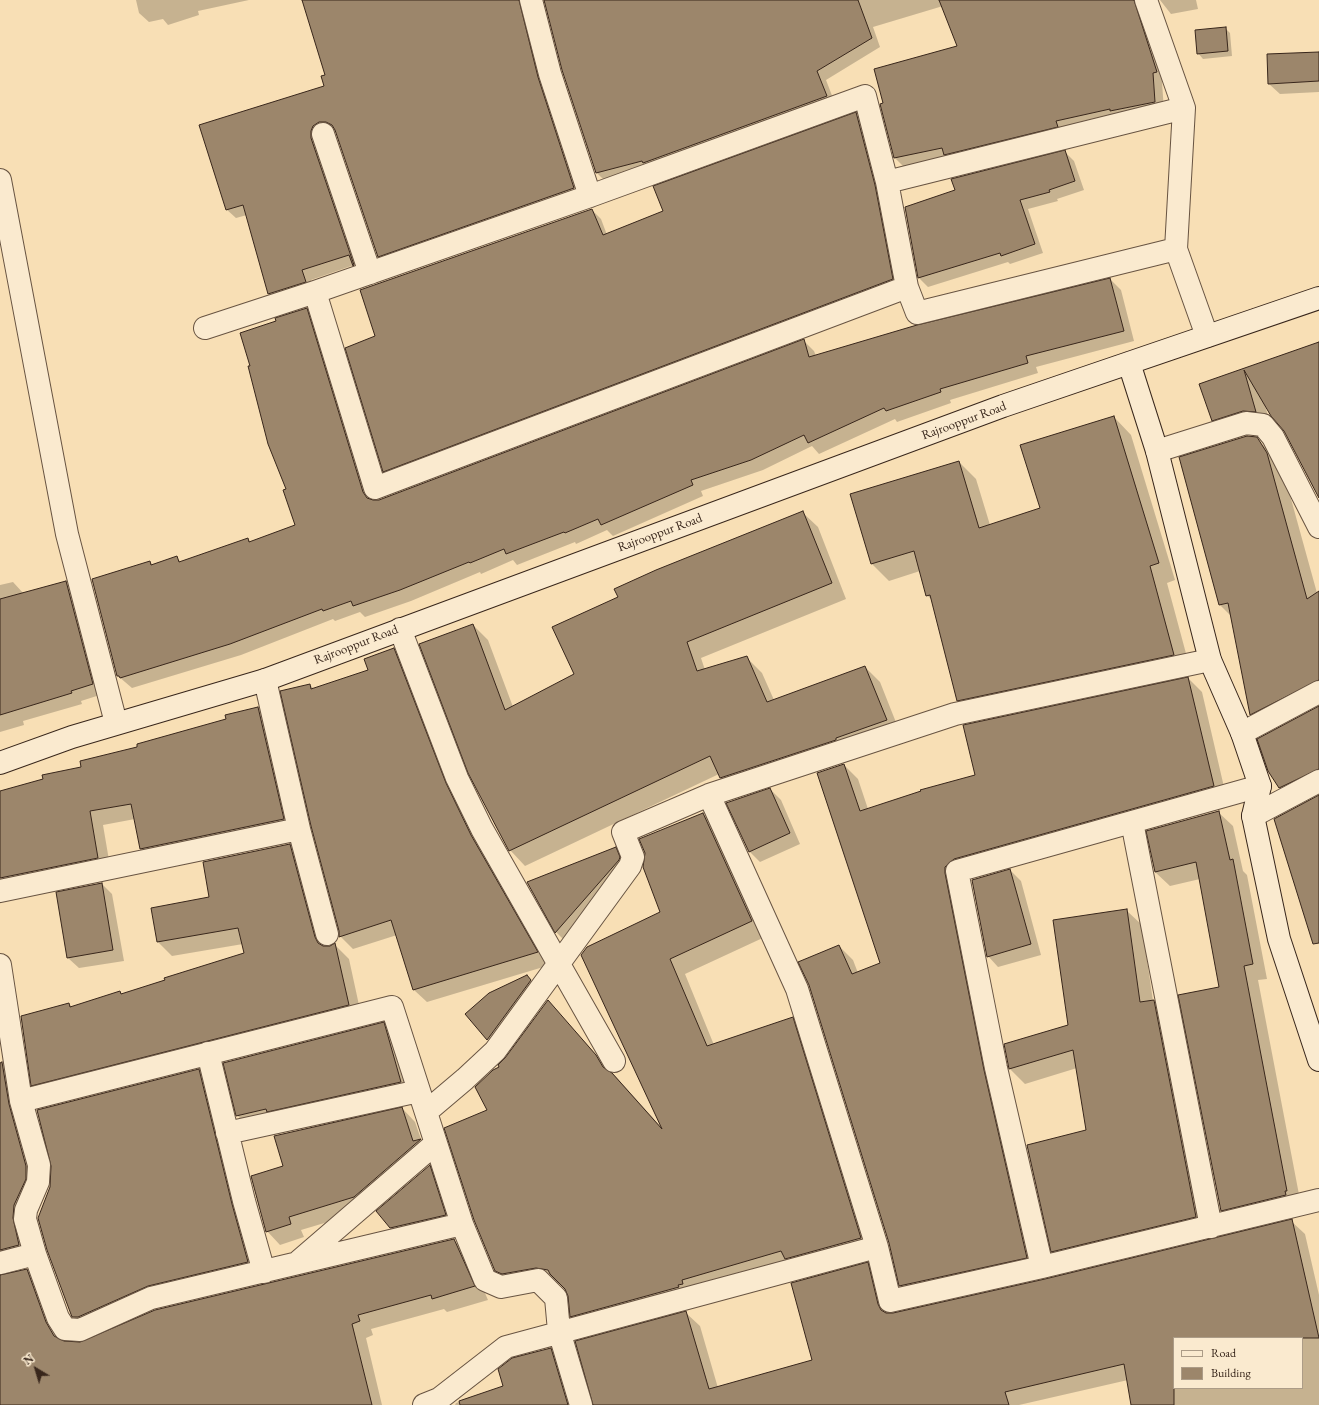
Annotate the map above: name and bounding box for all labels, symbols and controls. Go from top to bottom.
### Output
street label: Rajrooppur Road [920,398,1008,444]
street label: Rajrooppur Road [616,510,704,556]
street label: Rajrooppur Road [312,622,400,668]
legend [1173,1337,1303,1389]
text: Road [1211,1345,1236,1361]
north arrow [16,1349,56,1389]
text: N [21,1351,36,1368]
text: Building [1211,1365,1251,1381]

